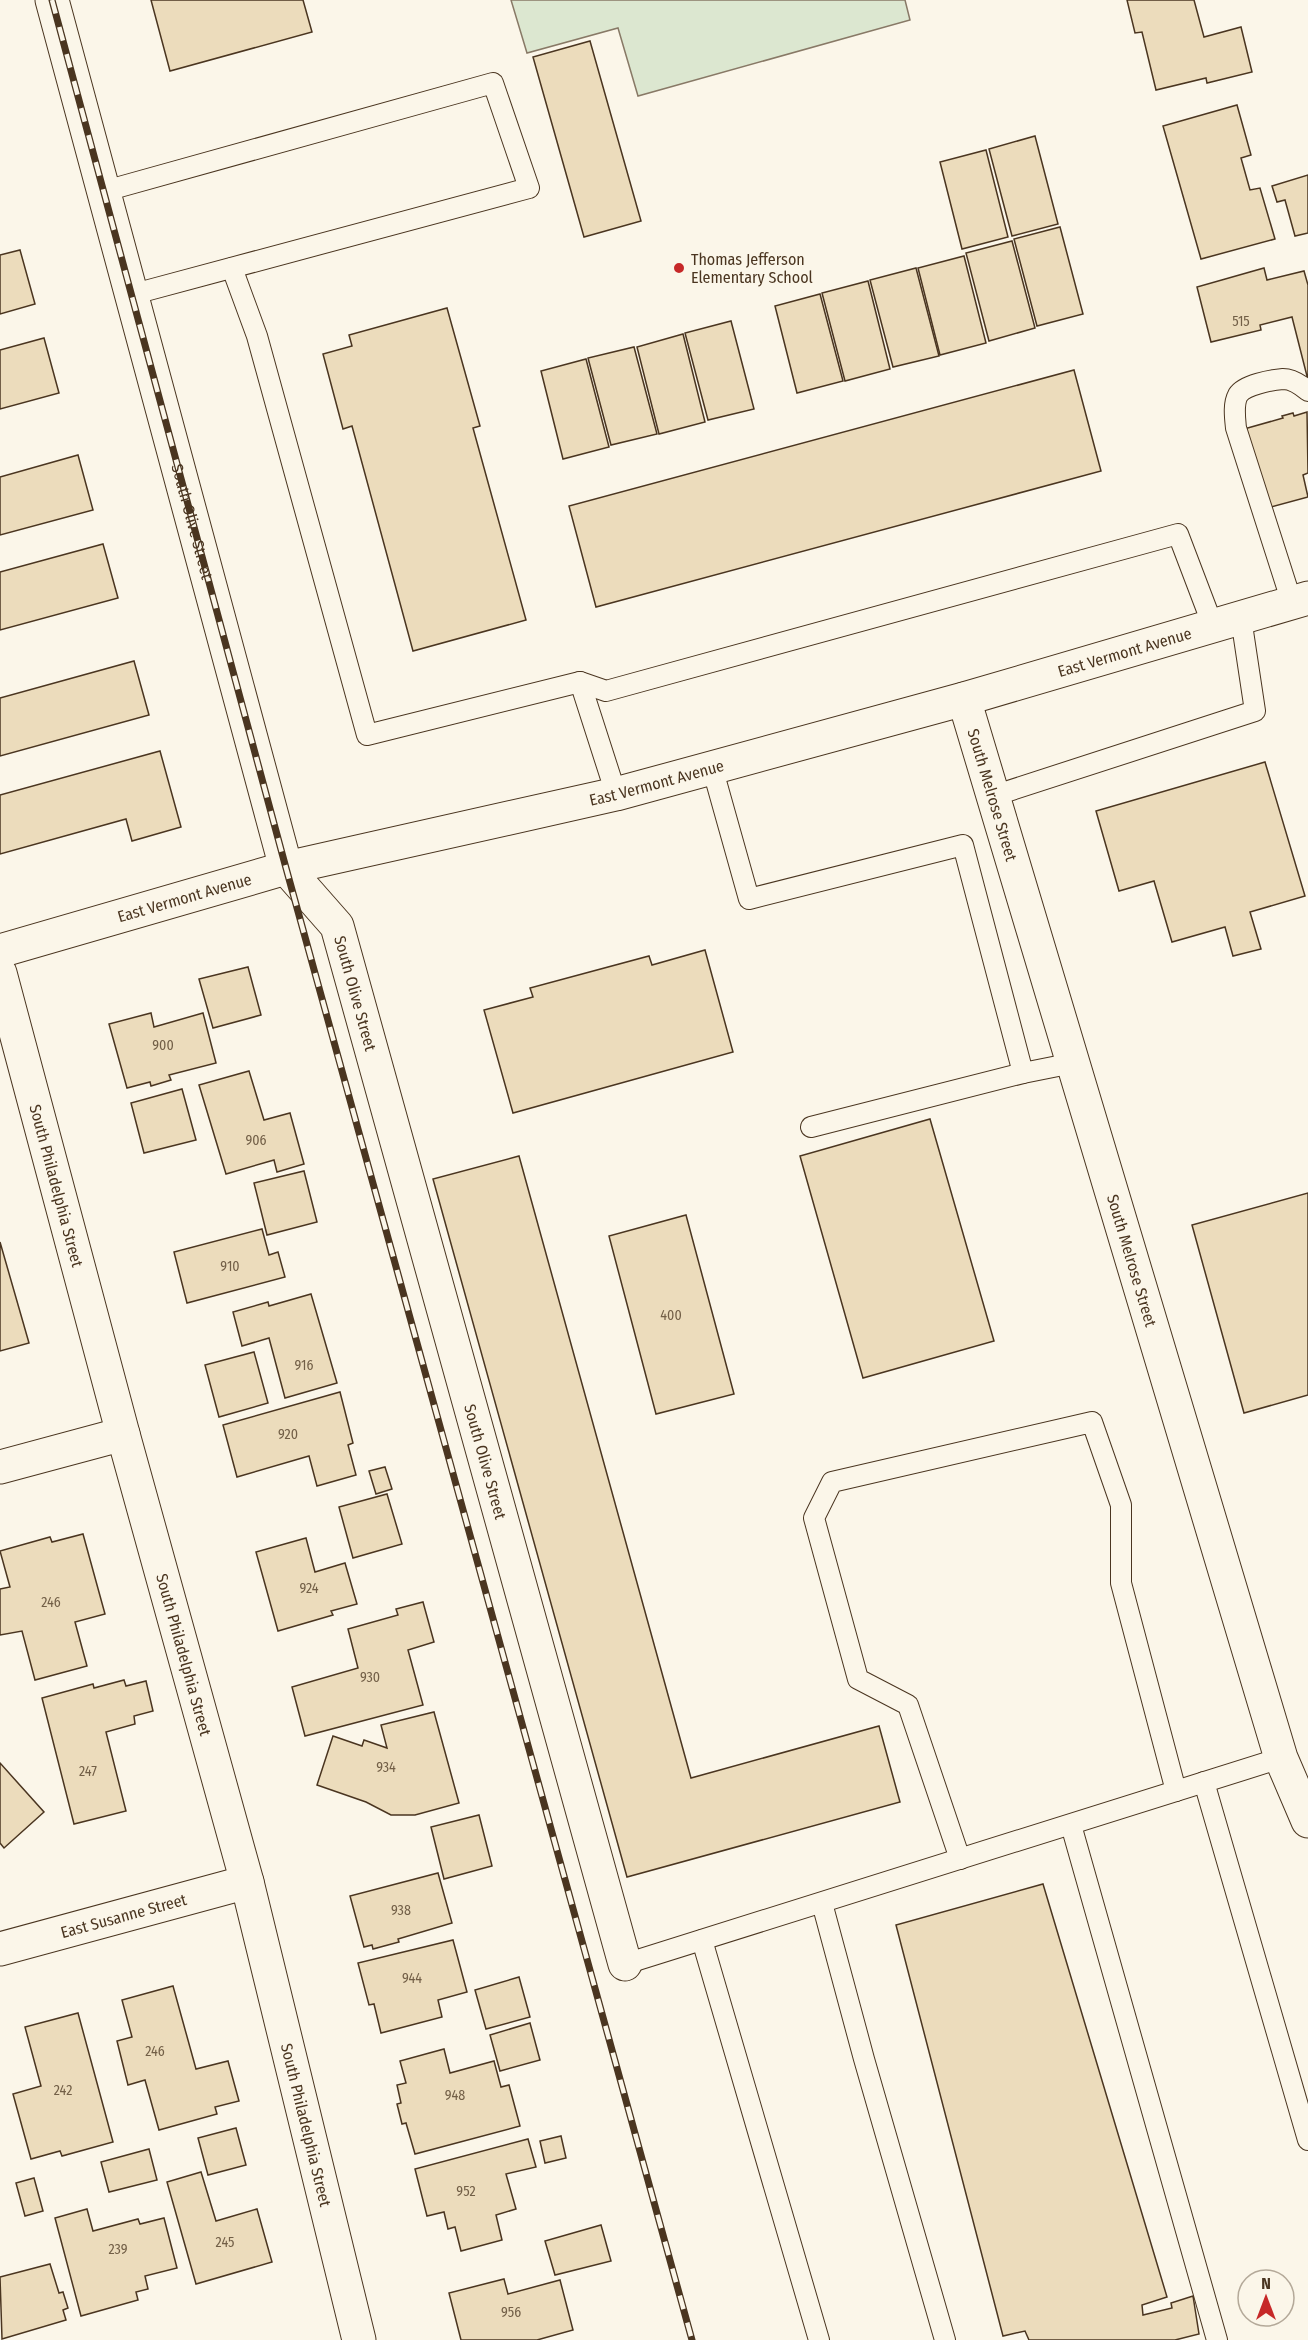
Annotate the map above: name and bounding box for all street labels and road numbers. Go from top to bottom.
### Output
street label: South Olive Street [168,462,217,582]
street label: East Vermont Avenue [1055,623,1194,680]
street label: South Melrose Street [964,726,1022,864]
street label: East Vermont Avenue [587,756,726,809]
street label: East Vermont Avenue [115,869,254,926]
street label: South Olive Street [331,934,381,1054]
street label: South Philadelphia Street [26,1102,88,1270]
street label: South Melrose Street [1103,1192,1161,1330]
street label: South Olive Street [461,1402,511,1522]
street label: South Philadelphia Street [153,1571,216,1739]
street label: East Susanne Street [58,1889,189,1942]
street label: South Philadelphia Street [277,2041,336,2209]

